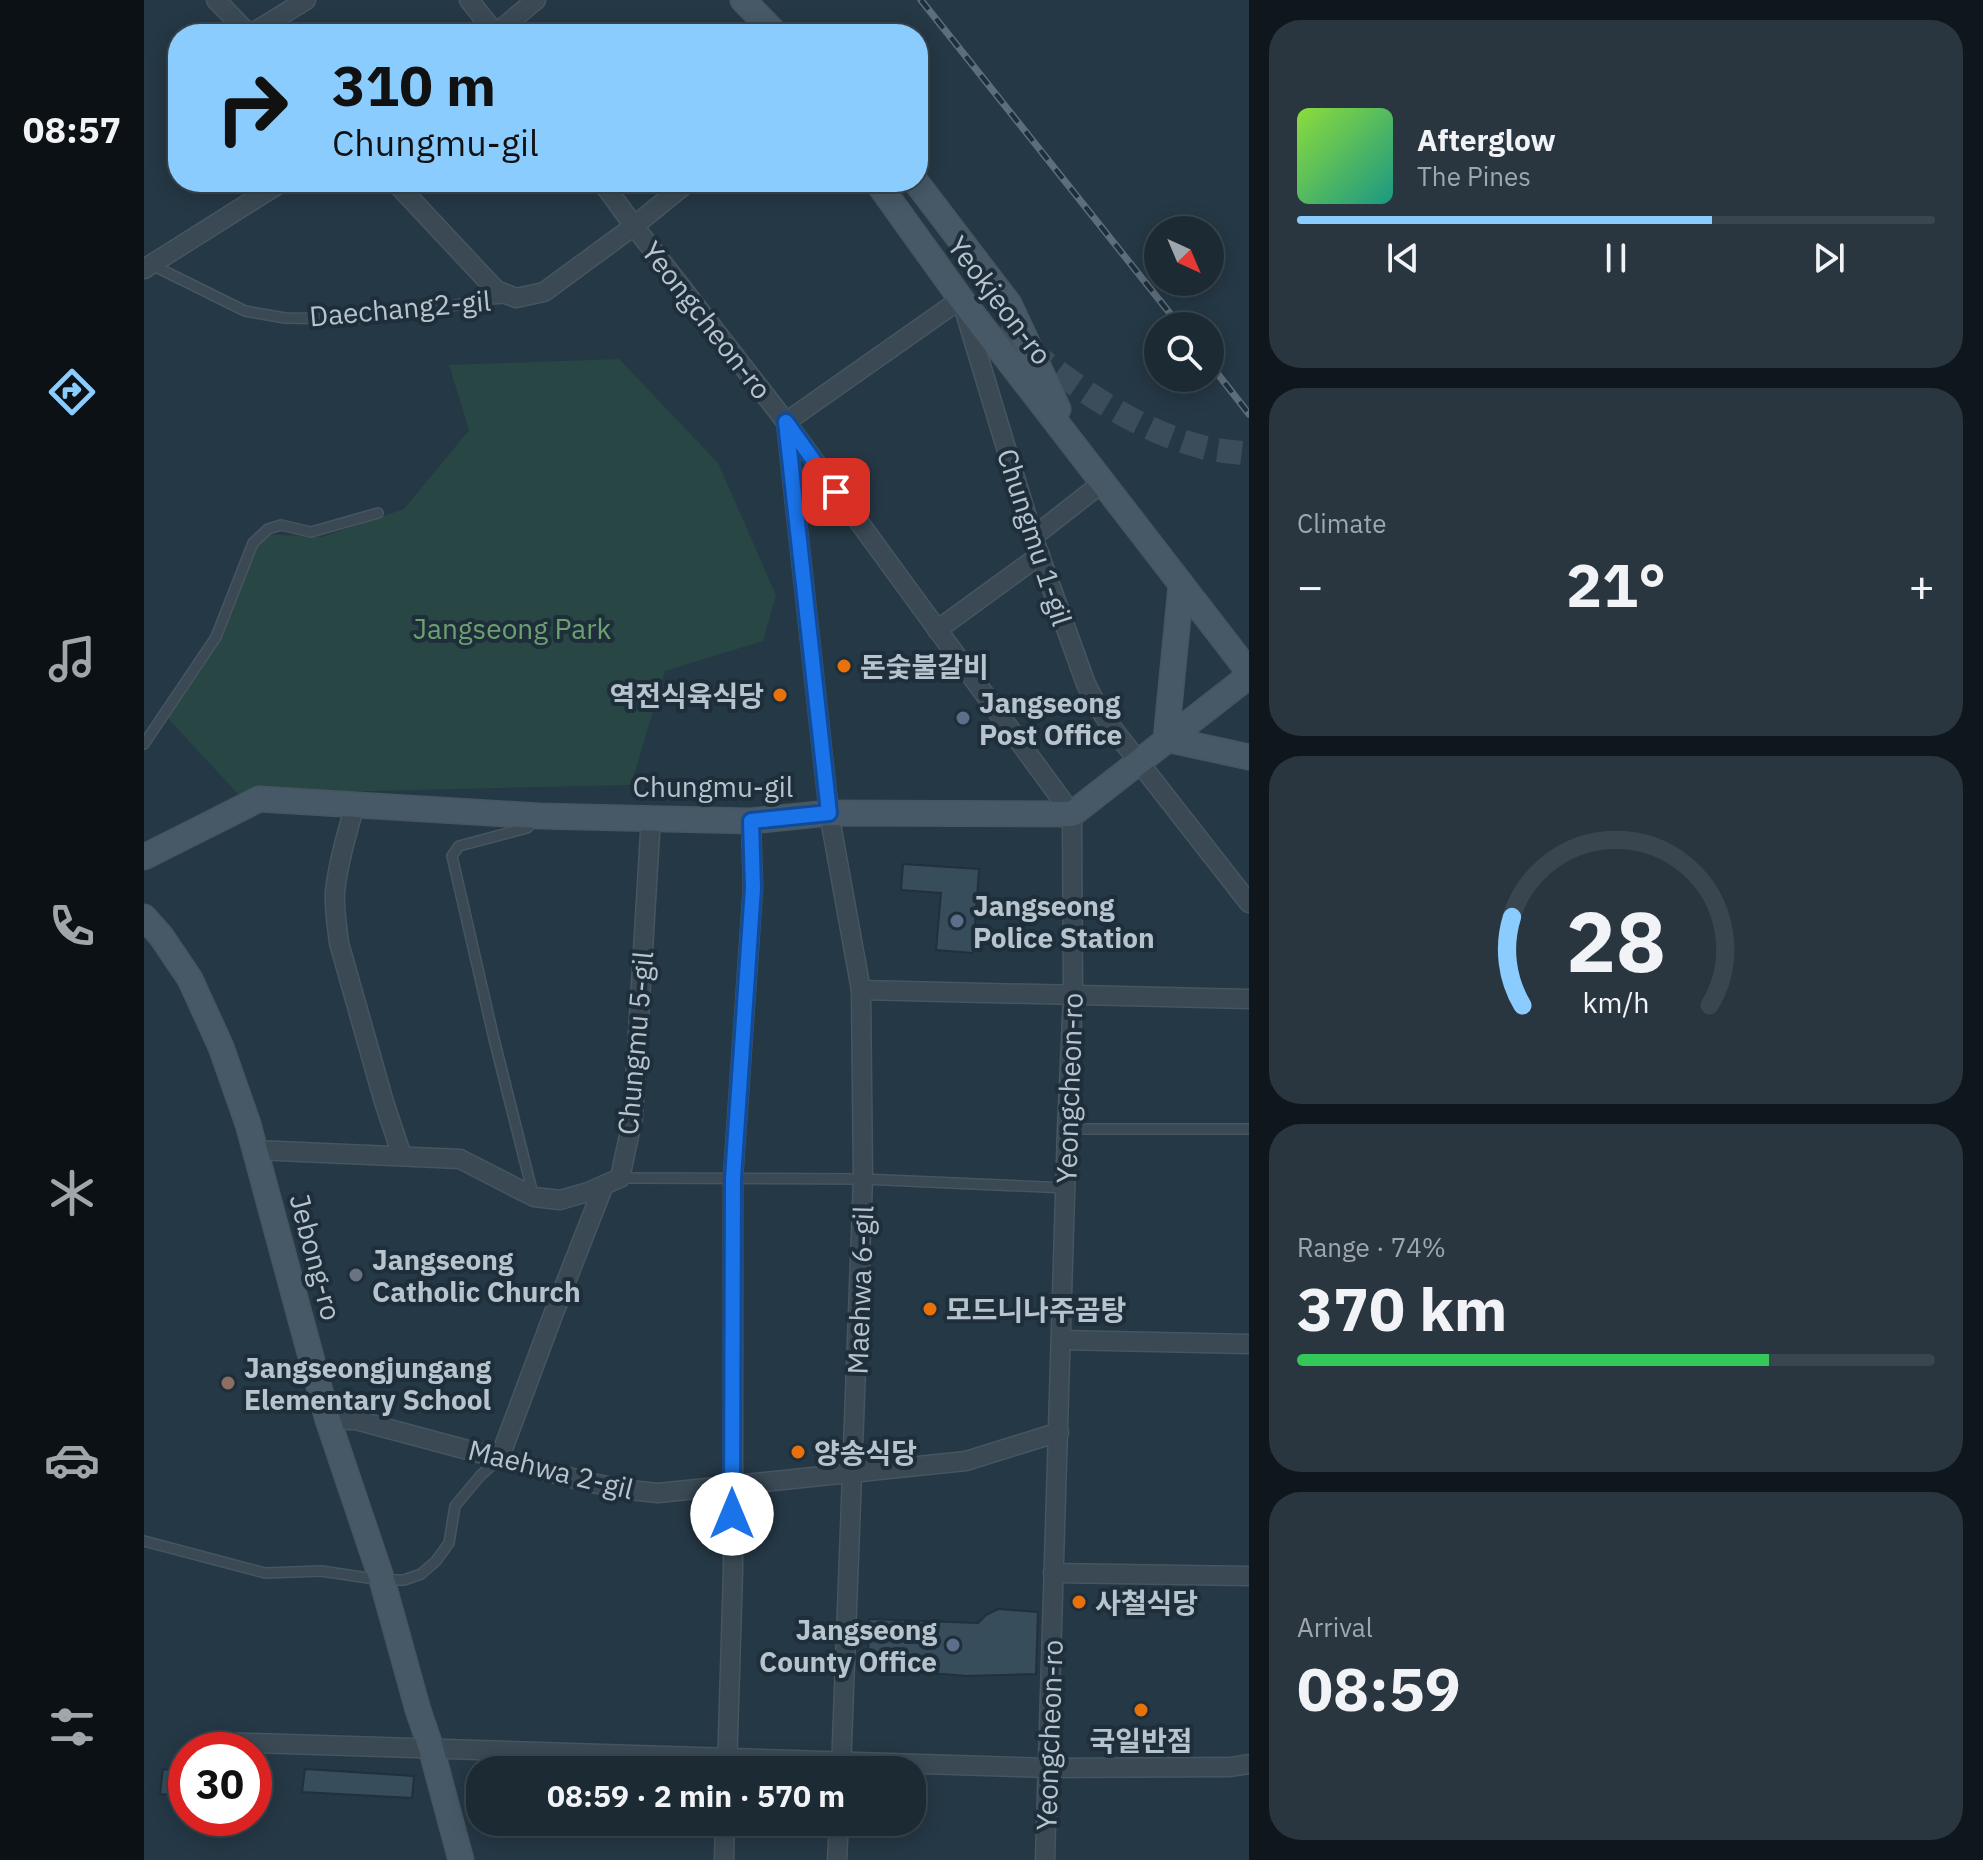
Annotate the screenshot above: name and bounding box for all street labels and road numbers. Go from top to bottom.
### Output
street label: Yeokjeon-ro [939,228,1061,372]
street label: Yeongcheon-ro [634,233,780,407]
street label: Daechang2-gil [308,282,492,334]
street label: Chungmu 1-gil [989,444,1081,630]
street label: Chungmu-gil [633,768,793,805]
street label: Chungmu 5-gil [609,950,661,1136]
street label: Yeongcheon-ro [1047,992,1091,1184]
street label: Jebong-ro [281,1190,351,1324]
street label: Maehwa 6-gil [839,1205,881,1375]
street label: Maehwa 2-gil [465,1431,637,1507]
street label: Yeongcheon-ro [1027,1639,1071,1831]

